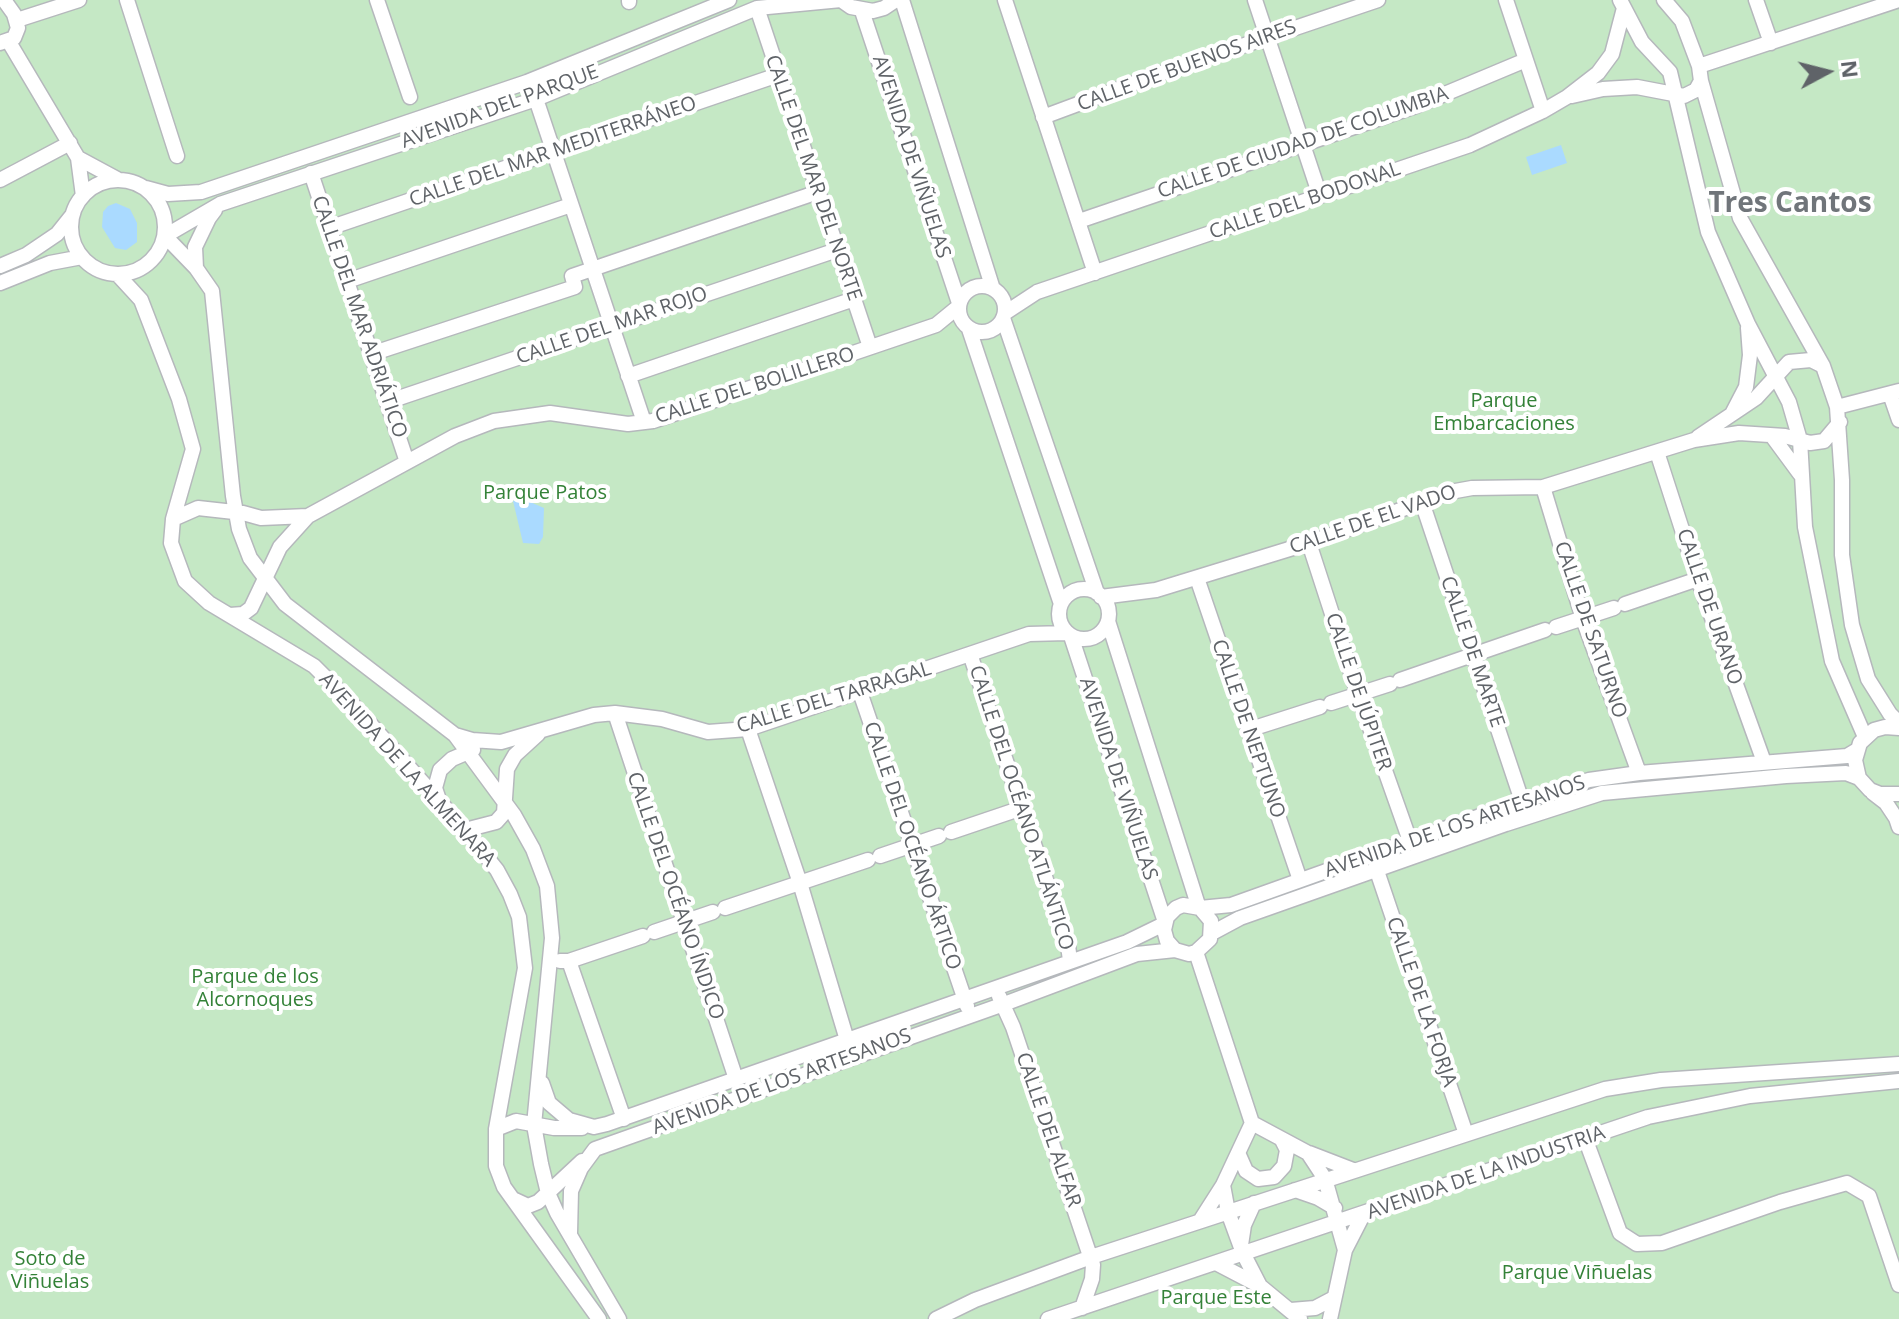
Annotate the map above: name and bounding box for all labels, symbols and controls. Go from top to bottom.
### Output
street label: CALLE DE BUENOS AIRES [1074,15,1300,117]
north arrow [1787,32,1867,112]
street label: CALLE DEL MAR DEL NORTE [760,52,866,304]
street label: AVENIDA DE VIÑUELAS [867,53,955,261]
text: N [1835,58,1867,80]
street label: AVENIDA DEL PARQUE [398,60,602,154]
street label: CALLE DE CIUDAD DE COLUMBIA [1154,82,1452,204]
street label: CALLE DEL MAR MEDITERRÁNEO [406,91,700,213]
street label: CALLE DEL BODONAL [1206,157,1404,245]
district label: Tres Cantos [1708,187,1872,221]
street label: CALLE DEL MAR ADRIÁTICO [306,193,412,441]
street label: CALLE DEL MAR ROJO [513,282,711,370]
street label: CALLE DEL BOLILLERO [652,342,858,430]
park label: Parque Embarcaciones [1433,389,1575,436]
street label: CALLE DE EL VADO [1287,480,1459,560]
park label: Parque Patos [483,481,607,505]
street label: CALLE DE URANO [1671,526,1747,688]
street label: CALLE DE SATURNO [1548,538,1632,722]
street label: CALLE DE MARTE [1435,573,1509,731]
street label: CALLE DE JÚPITER [1320,610,1396,774]
street label: CALLE DE NEPTUNO [1206,636,1290,822]
street label: CALLE DEL TARRAGAL [734,657,934,739]
street label: CALLE DEL OCÉANO ATLÁNTICO [964,663,1078,953]
street label: AVENIDA DE LA ALMENARA [314,668,500,872]
street label: AVENIDA DE VIÑUELAS [1074,675,1162,883]
street label: CALLE DEL OCÉANO ÁRTICO [858,719,966,973]
street label: CALLE DEL OCÉANO ÍNDICO [621,769,729,1023]
street label: AVENIDA DE LOS ARTESANOS [1322,771,1588,883]
street label: CALLE DE LA FORJA [1381,914,1461,1090]
park label: Parque de los Alcornoques [191,965,319,1012]
street label: AVENIDA DE LOS ARTESANOS [649,1024,915,1140]
street label: CALLE DEL ALFAR [1010,1049,1086,1211]
street label: AVENIDA DE LA INDUSTRIA [1364,1121,1608,1225]
park label: Soto de Viñuelas [11,1247,89,1294]
park label: Parque Viñuelas [1502,1261,1652,1285]
park label: Parque Este [1160,1286,1272,1310]

